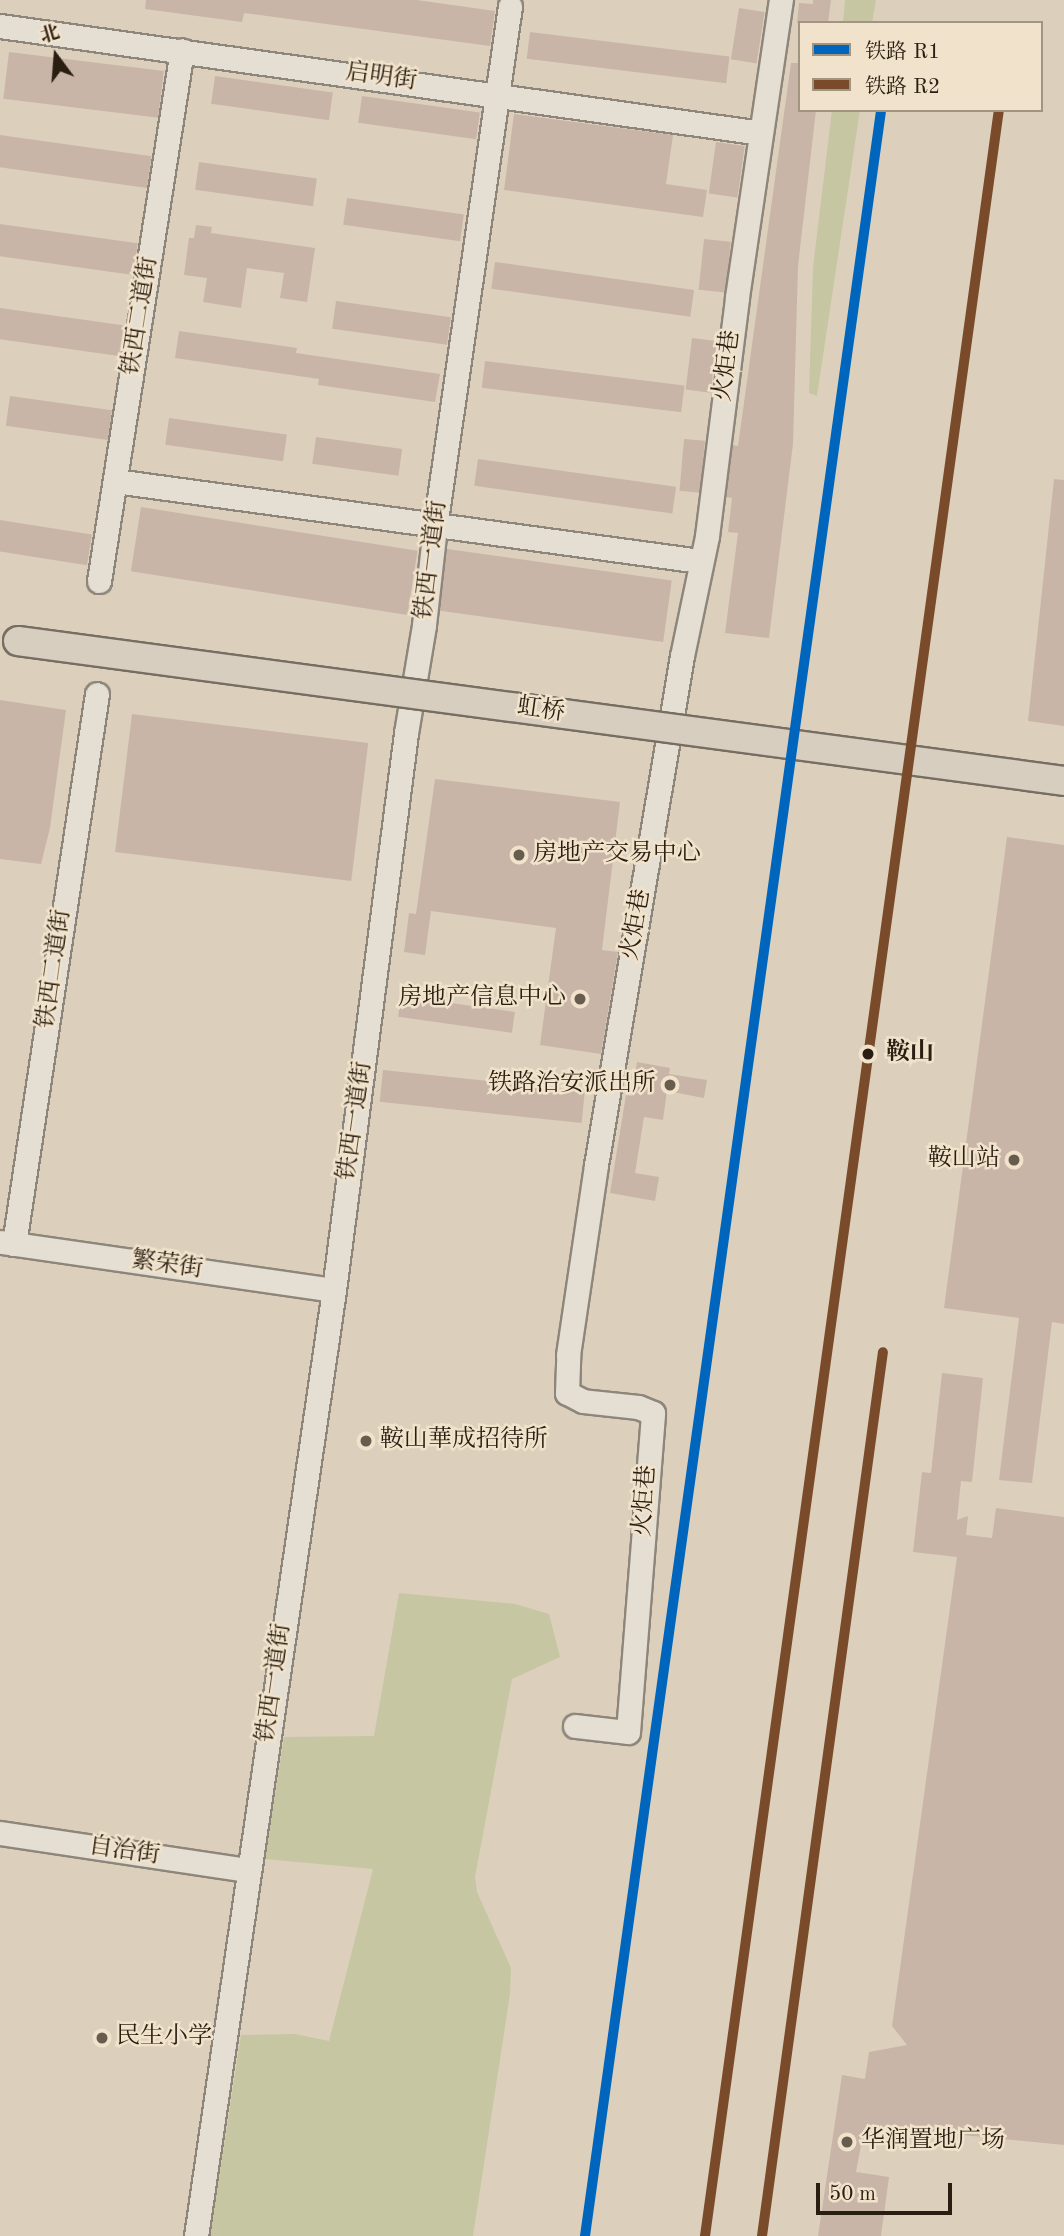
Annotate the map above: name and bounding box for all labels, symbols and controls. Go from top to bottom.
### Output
north arrow [21,21,91,91]
legend [798,21,1043,112]
text: 北 [38,24,62,47]
text: 铁路 R1 [865,42,940,63]
street label: 启明街 [343,59,419,97]
text: 铁路 R2 [865,77,940,98]
street label: 铁西二道街 [117,254,165,378]
street label: 火炬巷 [709,329,747,403]
street label: 铁西一道街 [410,499,454,621]
street label: 虹桥 [515,693,567,729]
place label: 房地产交易中心 [533,841,701,869]
marker: 房地产交易中心 [511,847,527,863]
street label: 火炬巷 [617,887,657,963]
street label: 铁西二道街 [32,908,78,1030]
place label: 房地产信息中心 [398,985,566,1013]
marker: 房地产信息中心 [572,991,588,1007]
place label: 鞍山 [886,1040,934,1068]
marker: 鞍山 [857,1043,879,1065]
street label: 铁西一道街 [333,1060,379,1182]
place label: 铁路治安派出所 [488,1071,656,1099]
marker: 铁路治安派出所 [662,1077,678,1093]
place label: 鞍山站 [928,1146,1000,1174]
marker: 鞍山站 [1006,1152,1022,1168]
street label: 繁荣街 [129,1247,205,1285]
place label: 鞍山華成招待所 [380,1427,548,1455]
marker: 鞍山華成招待所 [358,1433,374,1449]
street label: 火炬巷 [629,1464,663,1538]
street label: 铁西一道街 [252,1622,298,1744]
street label: 自治街 [86,1833,162,1871]
place label: 民生小学 [116,2024,212,2052]
marker: 民生小学 [94,2030,110,2046]
place label: 华润置地广场 [861,2128,1005,2156]
marker: 华润置地广场 [839,2134,855,2150]
scale bar [819,2170,956,2214]
text: 50 m [829,2184,876,2205]

